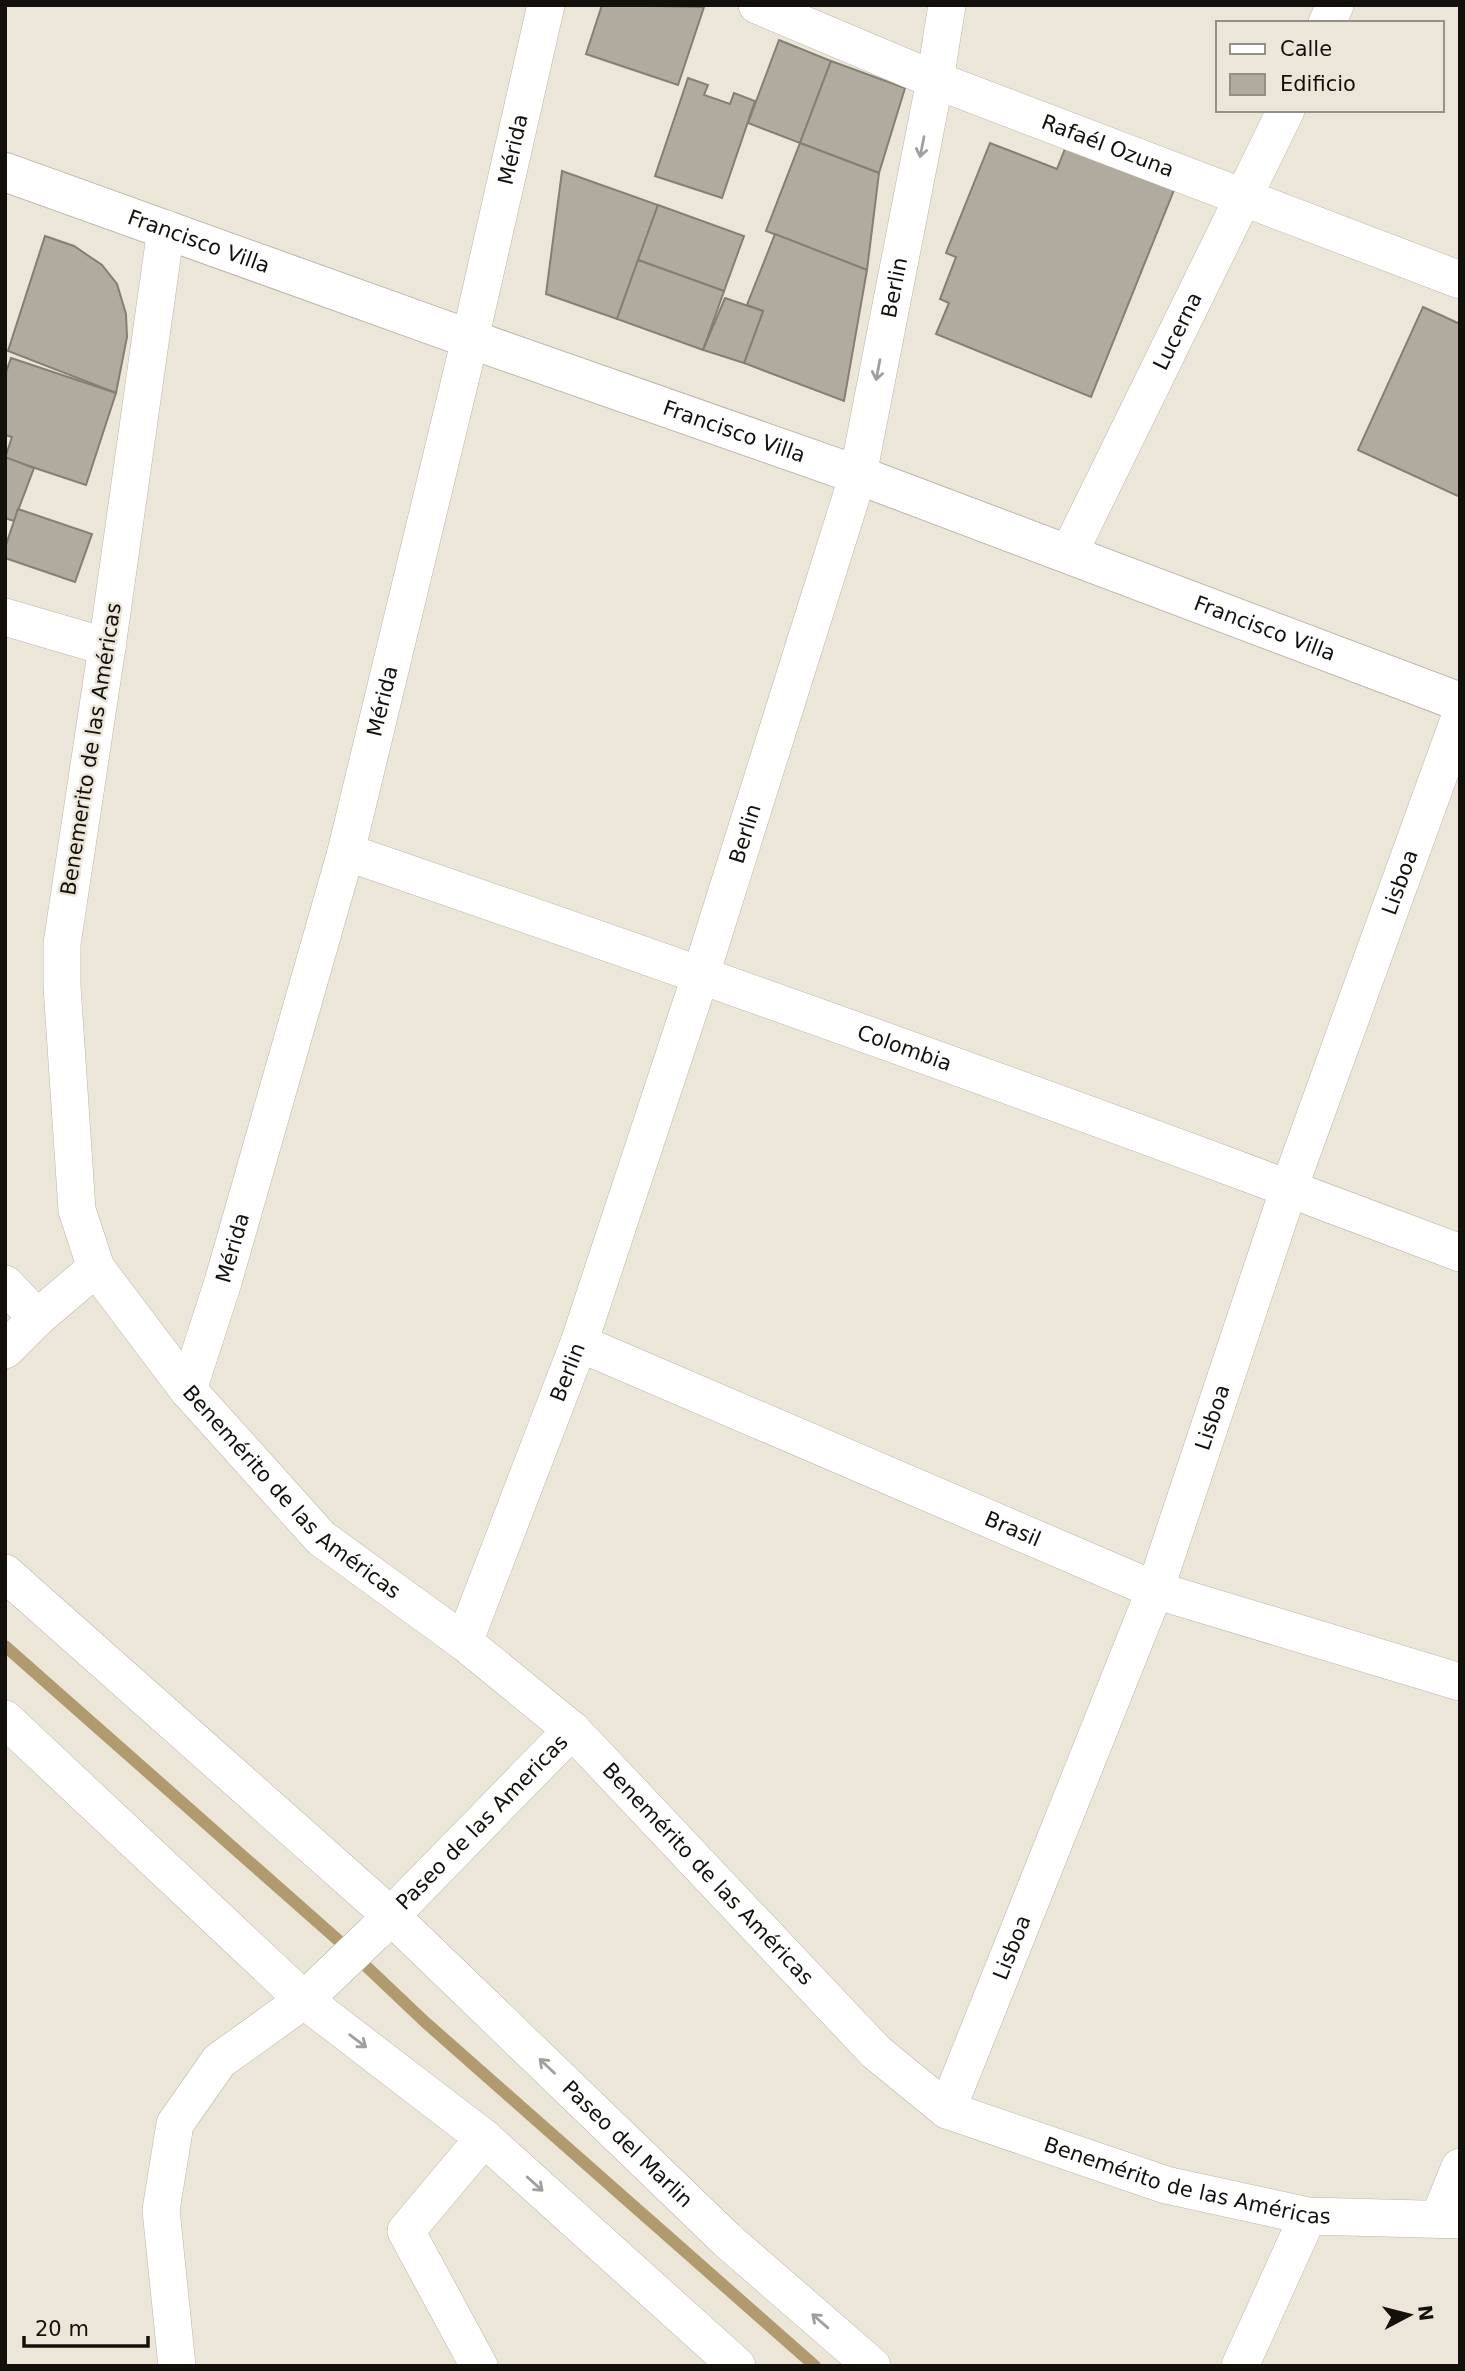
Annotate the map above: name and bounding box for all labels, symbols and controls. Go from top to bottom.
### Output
legend [1216,21,1444,112]
text: Calle [1280,37,1332,61]
text: Edificio [1280,72,1356,96]
street label: Rafaél Ozuna [1038,110,1177,182]
street label: Mérida [493,112,533,187]
one-way arrow [915,135,928,158]
street label: Francisco Villa [125,205,273,278]
street label: Berlin [877,255,912,320]
street label: Lucerna [1148,288,1207,374]
one-way arrow [871,358,885,381]
street label: Francisco Villa [660,396,809,468]
street label: Francisco Villa [1191,591,1339,666]
street label: Benemerito de las Américas [56,601,126,897]
street label: Mérida [362,663,403,739]
street label: Berlin [725,801,766,866]
street label: Lisboa [1377,846,1423,918]
street label: Colombia [854,1020,955,1076]
street label: Mérida [211,1210,254,1286]
street label: Berlin [546,1339,590,1405]
street label: Benemérito de las Américas [178,1381,405,1604]
street label: Lisboa [1190,1382,1235,1453]
street label: Brasil [981,1506,1044,1552]
street label: Paseo de las Americas [391,1730,573,1915]
street label: Benemérito de las Américas [598,1758,818,1990]
street label: Lisboa [988,1912,1036,1983]
one-way arrow [348,2034,366,2049]
one-way arrow [538,2057,555,2074]
street label: Paseo del Marlin [558,2076,698,2212]
street label: Benemérito de las Américas [1041,2132,1331,2229]
one-way arrow [526,2176,544,2192]
north arrow [1374,2280,1444,2350]
scale bar [24,2304,149,2348]
text: N [1414,2304,1438,2322]
one-way arrow [812,2313,830,2329]
text: 20 m [35,2317,89,2341]

